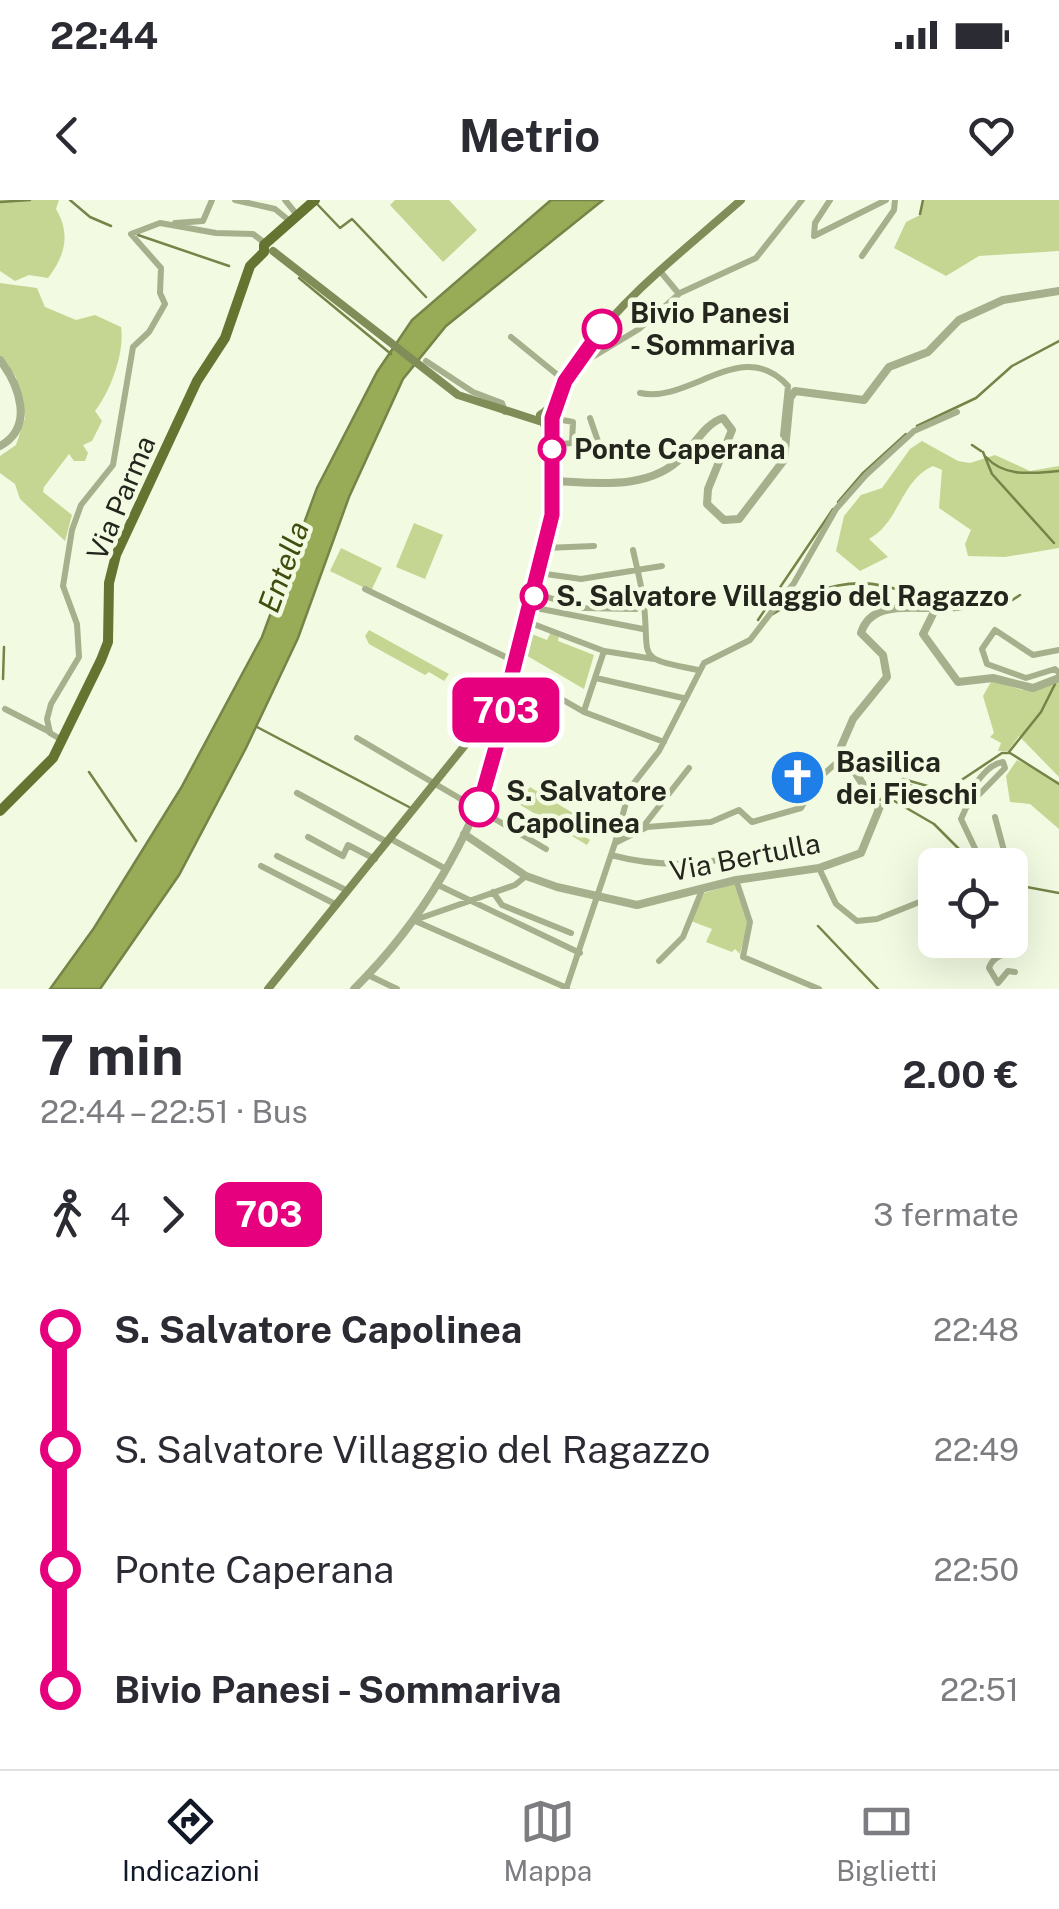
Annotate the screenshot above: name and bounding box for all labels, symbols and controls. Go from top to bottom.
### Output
text: 22:44 [50,13,158,58]
icon: back [40,108,95,163]
icon: heart [964,108,1019,163]
text: Metrio [459,109,600,162]
place label: Bivio Panesi - Sommariva [630,296,795,361]
marker: Bivio Panesi - Sommariva [583,310,621,348]
street label: Via Parma [80,431,161,565]
place label: Ponte Caperana [574,432,786,465]
marker: Ponte Caperana [539,436,565,462]
water label: Entella [250,516,316,617]
place label: S. Salvatore Villaggio del Ragazzo [556,579,1009,612]
marker: S. Salvatore Villaggio del Ragazzo [521,583,547,609]
line badge: 703 [448,678,564,742]
text: 703 [472,690,540,731]
place label: Basilica dei Fieschi [836,745,978,810]
church icon: Basilica dei Fieschi [767,748,827,808]
place label: S. Salvatore Capolinea [506,774,667,839]
marker: S. Salvatore Capolinea [460,788,498,826]
street label: Via Bertulla [667,826,823,887]
map controls [918,848,1028,958]
button: locate [918,848,1028,958]
text: 7 min [40,1023,184,1087]
text: 2.00 € [902,1052,1019,1097]
text: 22:44 – 22:51 · Bus [40,1093,308,1130]
icon: walk [40,1187,95,1242]
icon: forward [145,1187,200,1242]
text: 703 [235,1194,302,1235]
text: 4 [110,1196,130,1233]
text: 3 fermate [873,1196,1019,1233]
text: S. Salvatore Capolinea [114,1307,522,1352]
text: 22:48 [933,1311,1019,1348]
text: S. Salvatore Villaggio del Ragazzo [114,1427,710,1472]
text: 22:49 [934,1431,1019,1468]
text: Ponte Caperana [114,1547,394,1592]
text: 22:50 [934,1551,1019,1588]
text: Bivio Panesi - Sommariva [114,1667,562,1712]
text: 22:51 [940,1671,1019,1708]
tab: Indicazioni [122,1794,260,1887]
tab: Mappa [503,1794,592,1887]
tab: Biglietti [836,1794,937,1887]

